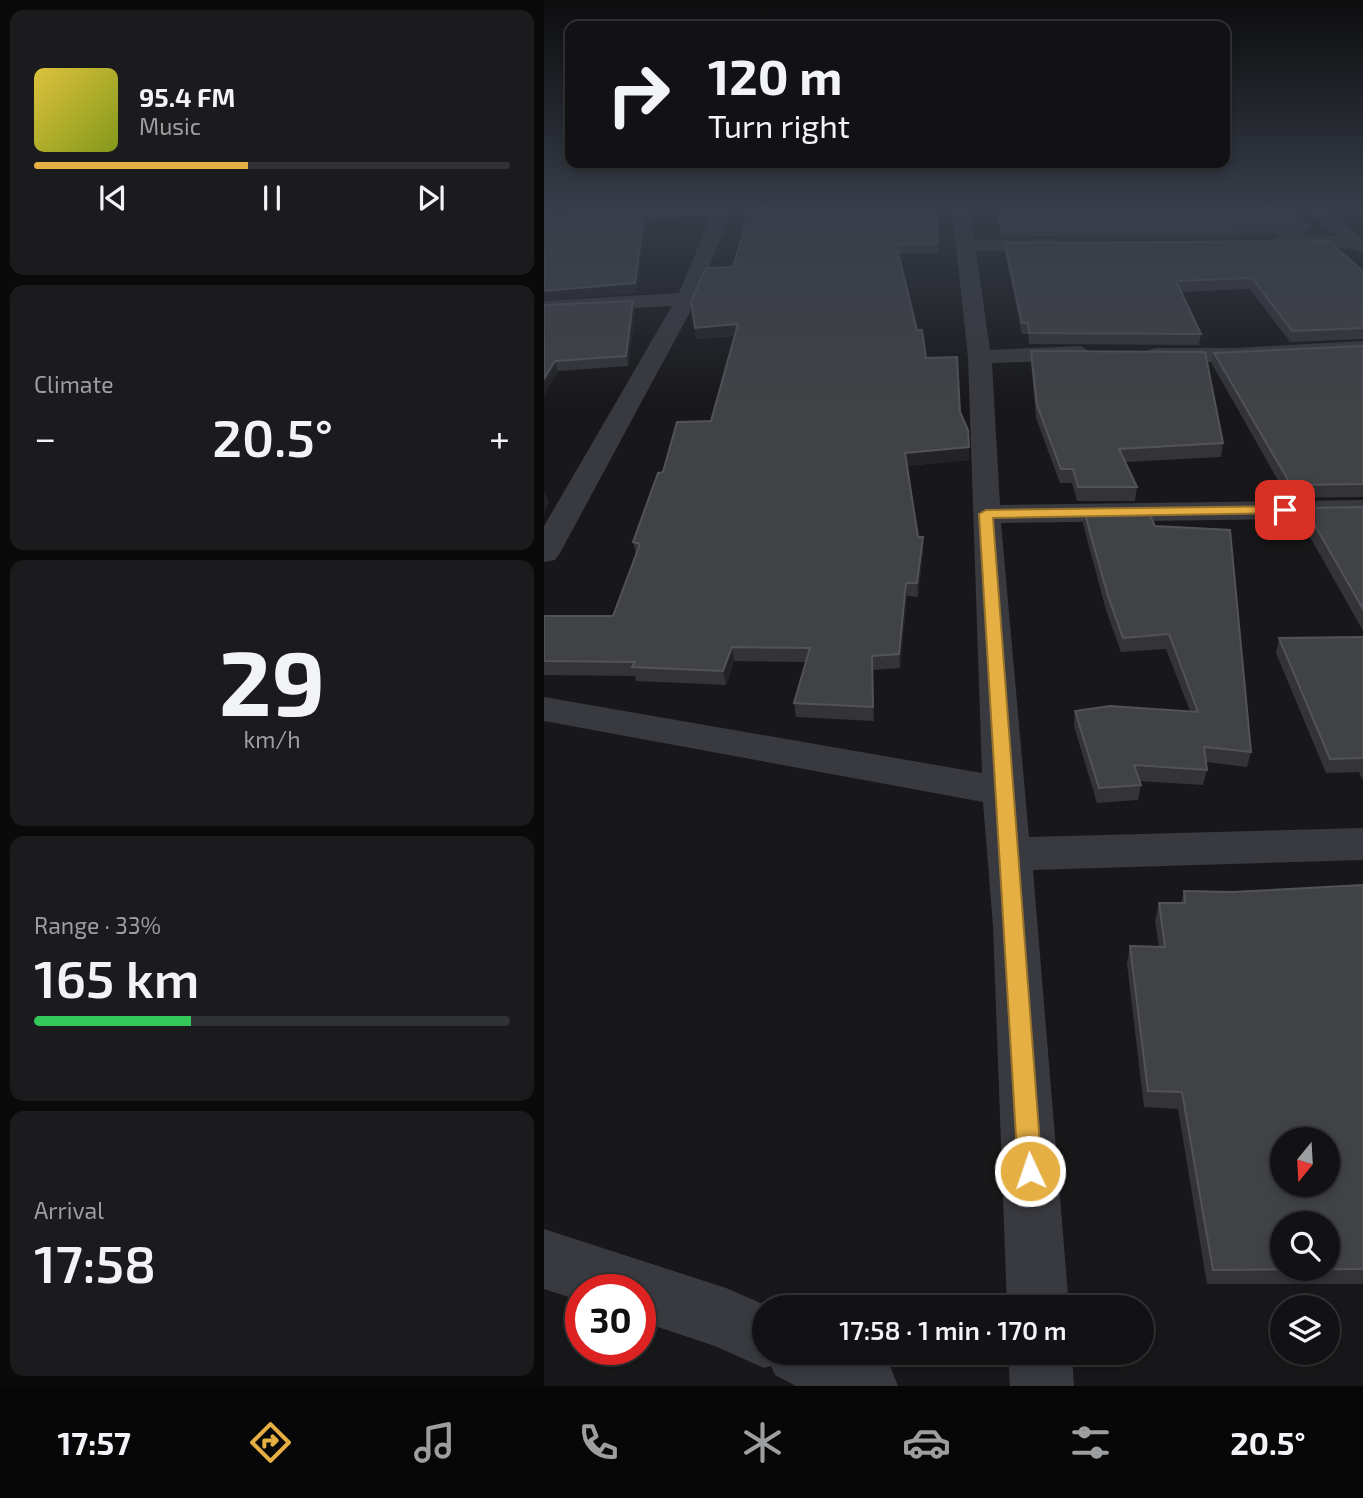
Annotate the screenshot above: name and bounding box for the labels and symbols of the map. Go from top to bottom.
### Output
pin [1255,480,1315,540]
north arrow [1270,1127,1340,1197]
position arrow [993,1134,1067,1208]
speed limit sign: 30 [565,1274,656,1365]

